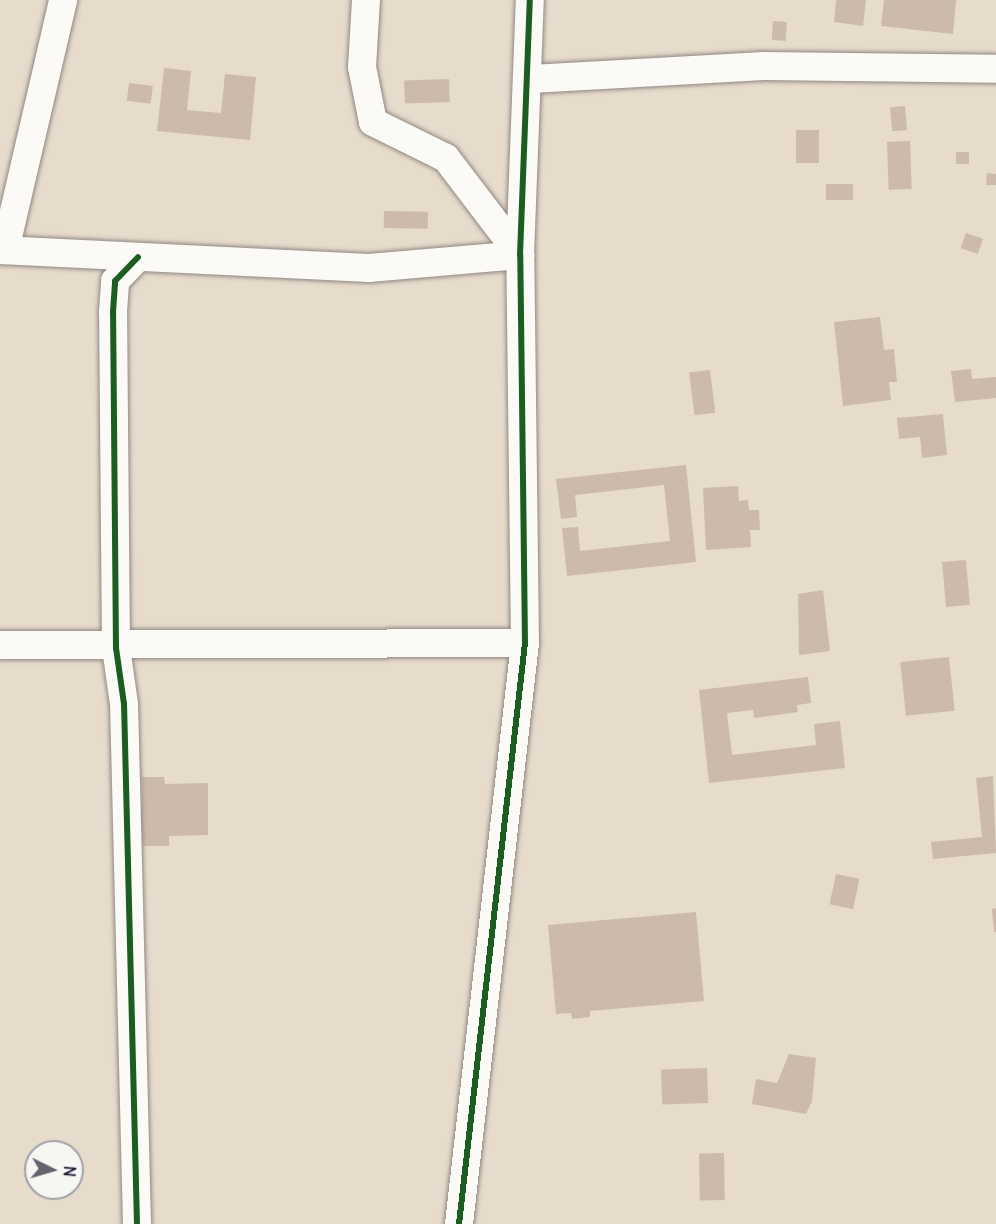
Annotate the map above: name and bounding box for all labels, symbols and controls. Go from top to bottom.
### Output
north arrow [24,1140,84,1200]
text: N [59,1165,80,1178]

